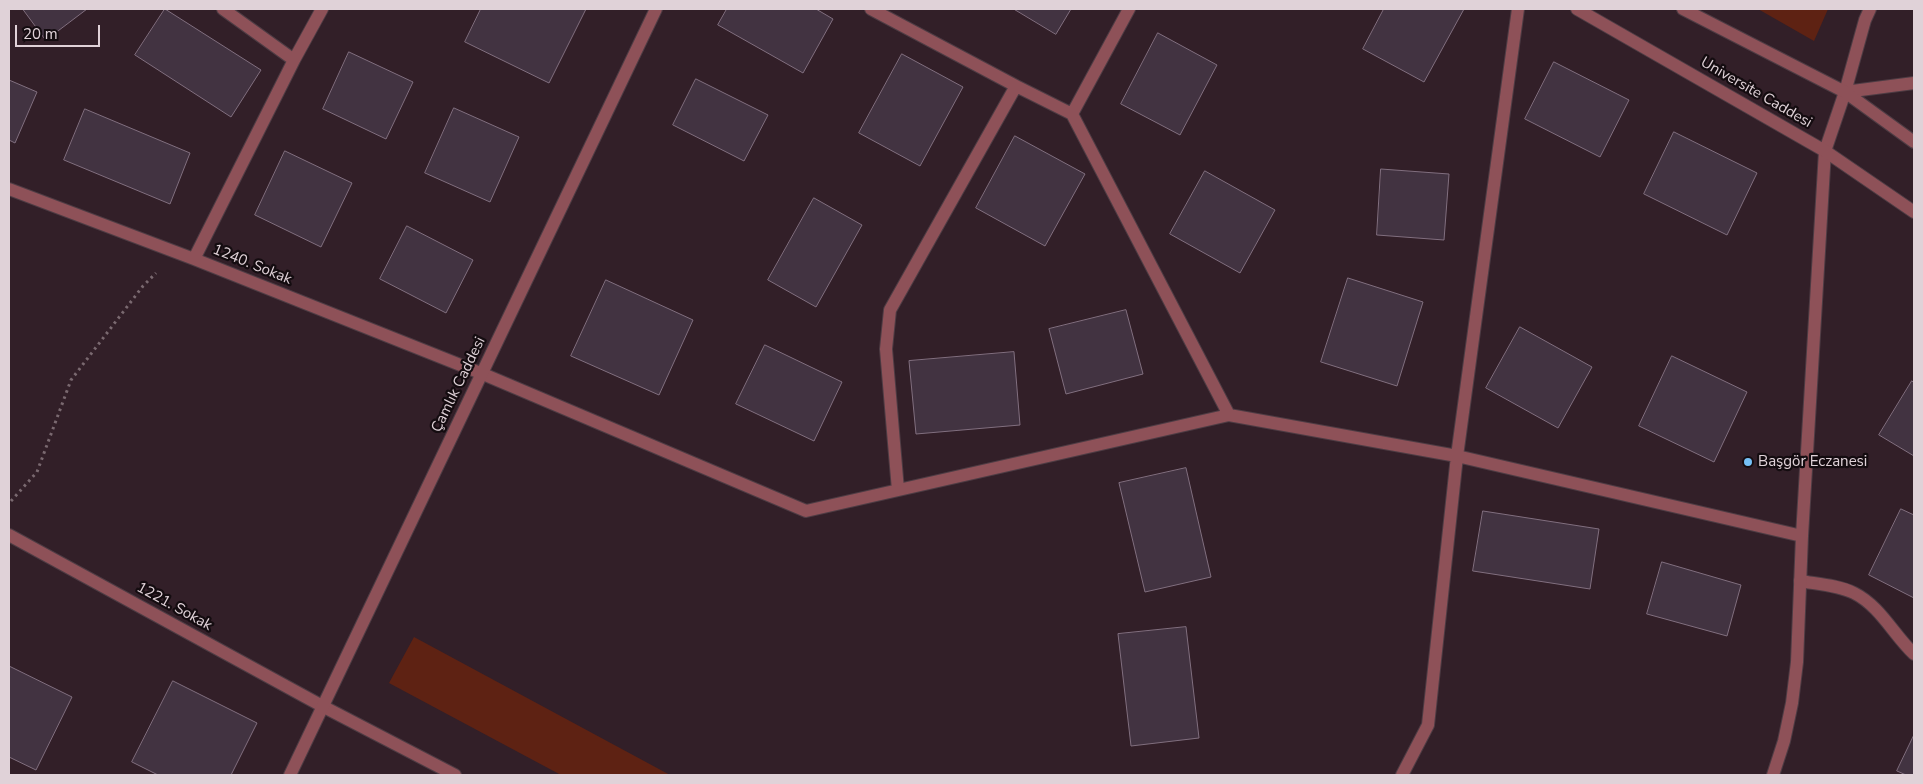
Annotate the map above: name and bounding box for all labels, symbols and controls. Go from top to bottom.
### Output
scale bar [18,15,102,47]
text: 20 m [23,24,58,44]
street label: Universite Caddesi [1697,54,1815,132]
street label: 1240. Sokak [210,241,294,289]
street label: Çamlık Caddesi [428,334,490,436]
place label: Başgör Eczanesi [1758,453,1867,471]
marker: Başgör Eczanesi [1742,456,1754,468]
street label: 1221. Sokak [133,579,215,635]

